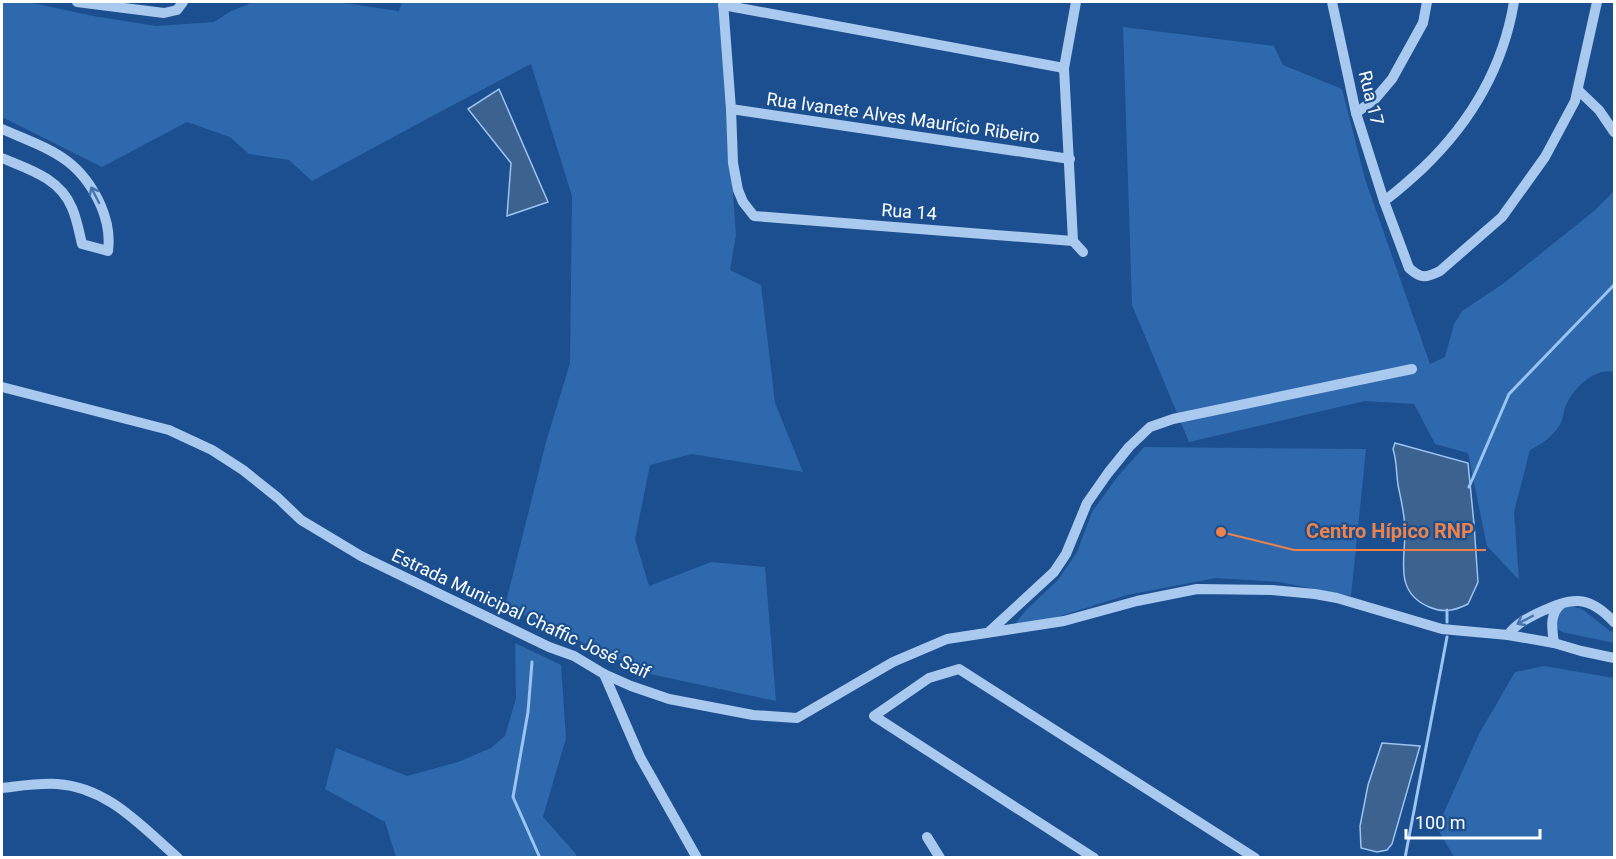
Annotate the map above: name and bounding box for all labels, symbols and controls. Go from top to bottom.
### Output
street label: Rua 17 [1355,68,1388,127]
street label: Rua lvanete Alves Maurício Ribeiro [765,88,1041,147]
one-way arrow [89,187,101,205]
street label: Rua 14 [881,199,937,224]
callout: Centro Hípico RNP [1294,512,1486,550]
text: Centro Hípico RNP [1306,519,1474,543]
street label: Estrada Municipal Chaffic José Saif [388,544,655,683]
one-way arrow [1517,614,1534,626]
scale bar [1406,802,1540,840]
text: 100 m [1415,812,1466,833]

